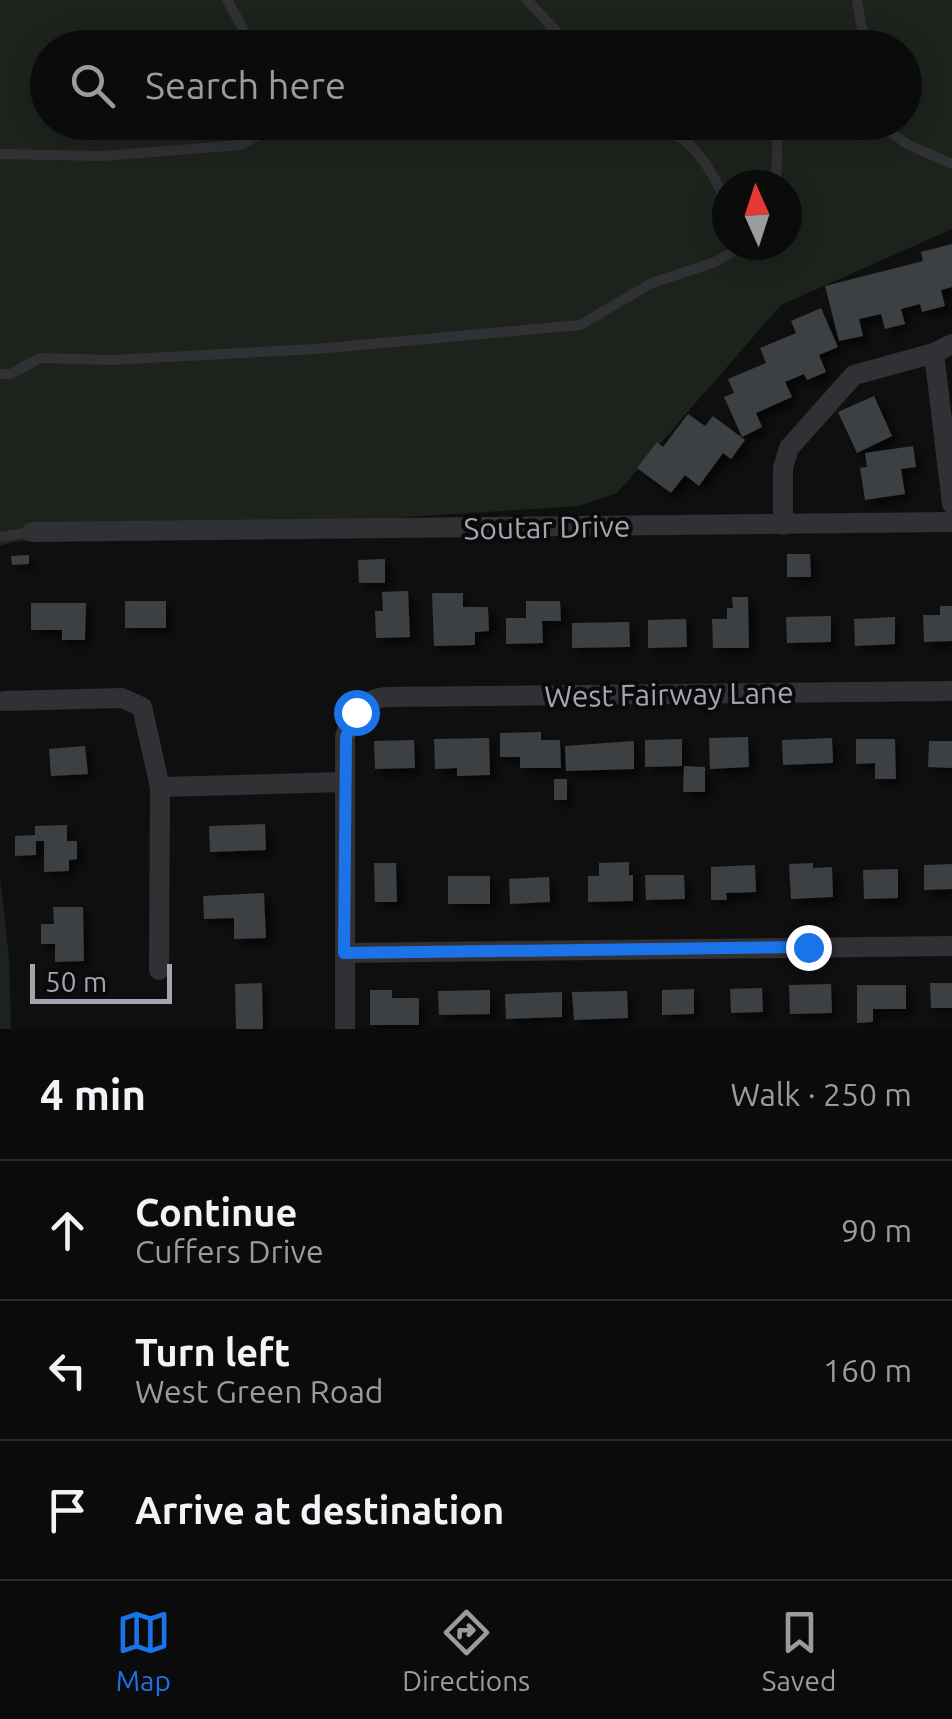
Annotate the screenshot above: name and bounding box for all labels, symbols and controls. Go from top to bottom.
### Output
search box [30,30,922,140]
icon: search [65,58,120,113]
text: Search here [145,64,346,106]
north arrow [712,170,802,260]
street label: Soutar Drive [463,509,631,545]
street label: West Fairway Lane [544,675,794,713]
route start [334,690,380,736]
route end [786,925,832,971]
scale bar [30,959,172,1004]
text: 50 m [45,966,107,997]
text: 4 min [40,1071,146,1118]
text: Walk · 250 m [730,1076,912,1112]
text: Continue [135,1191,297,1233]
icon: ahead [40,1203,95,1258]
text: 90 m [841,1212,912,1248]
text: Cuffers Drive [135,1233,324,1269]
text: Turn left [135,1331,290,1373]
icon: left [40,1343,95,1398]
text: 160 m [823,1352,912,1388]
text: West Green Road [135,1373,384,1409]
icon: arrive [40,1483,95,1538]
text: Arrive at destination [135,1489,504,1531]
tab: Map [116,1605,171,1696]
tab: Directions [402,1605,530,1696]
tab: Saved [762,1605,836,1696]

